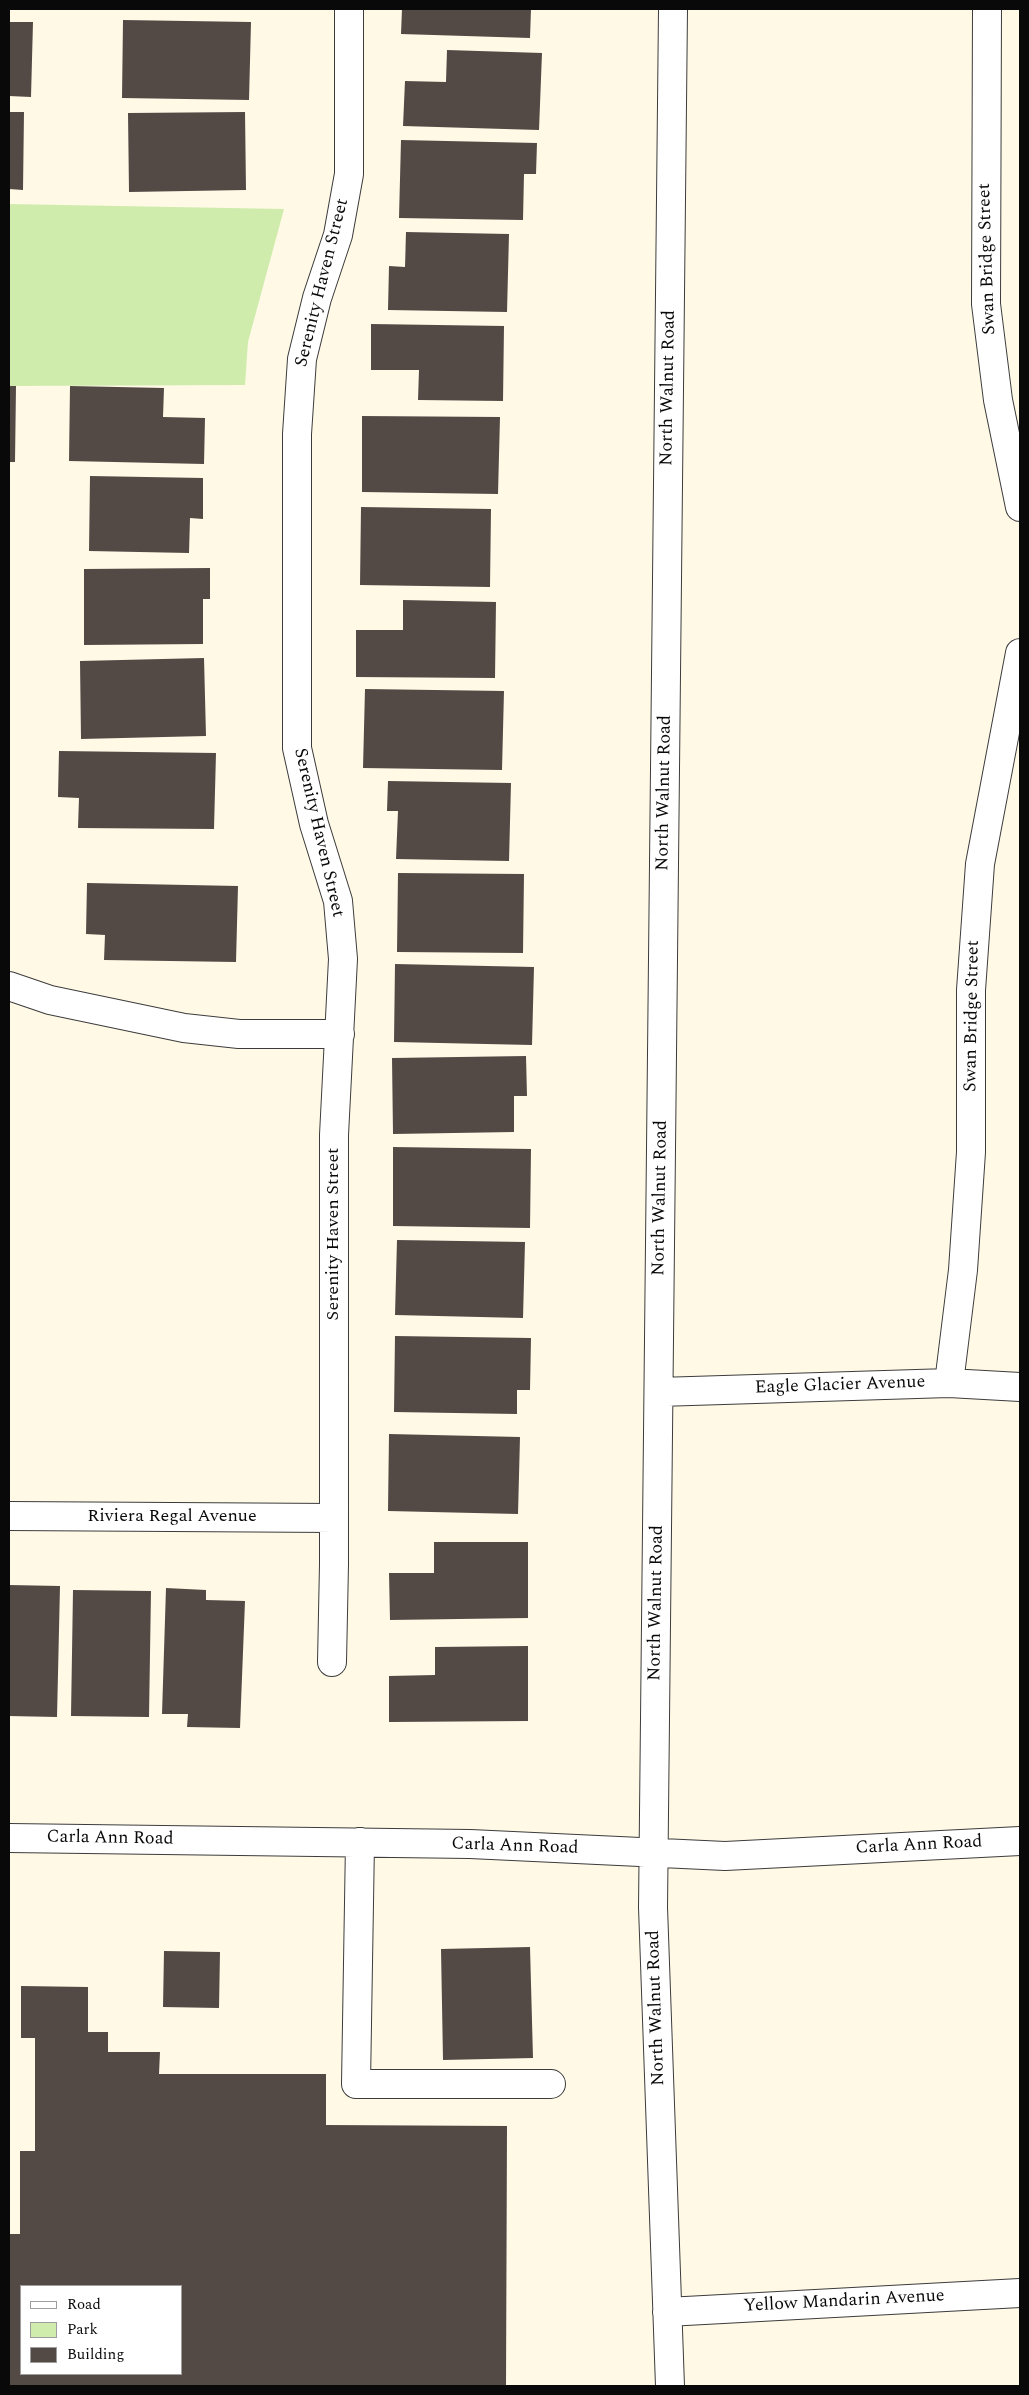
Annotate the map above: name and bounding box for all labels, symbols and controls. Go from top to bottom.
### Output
street label: Swan Bridge Street [975,183,1001,335]
street label: Serenity Haven Street [292,196,354,370]
street label: North Walnut Road [657,310,681,466]
street label: North Walnut Road [653,715,677,871]
street label: Serenity Haven Street [288,746,348,920]
street label: Swan Bridge Street [961,940,985,1092]
street label: North Walnut Road [649,1120,673,1276]
street label: Serenity Haven Street [323,1148,345,1320]
street label: Eagle Glacier Avenue [754,1372,926,1400]
street label: Riviera Regal Avenue [87,1506,257,1528]
street label: North Walnut Road [645,1525,669,1681]
street label: Carla Ann Road [46,1827,174,1851]
street label: Carla Ann Road [855,1832,983,1860]
street label: Carla Ann Road [451,1834,579,1860]
street label: North Walnut Road [643,1930,671,2086]
legend [20,2285,182,2375]
street label: Yellow Mandarin Avenue [743,2286,945,2318]
text: Road [67,2293,101,2316]
text: Park [67,2318,98,2341]
text: Building [67,2343,124,2366]

